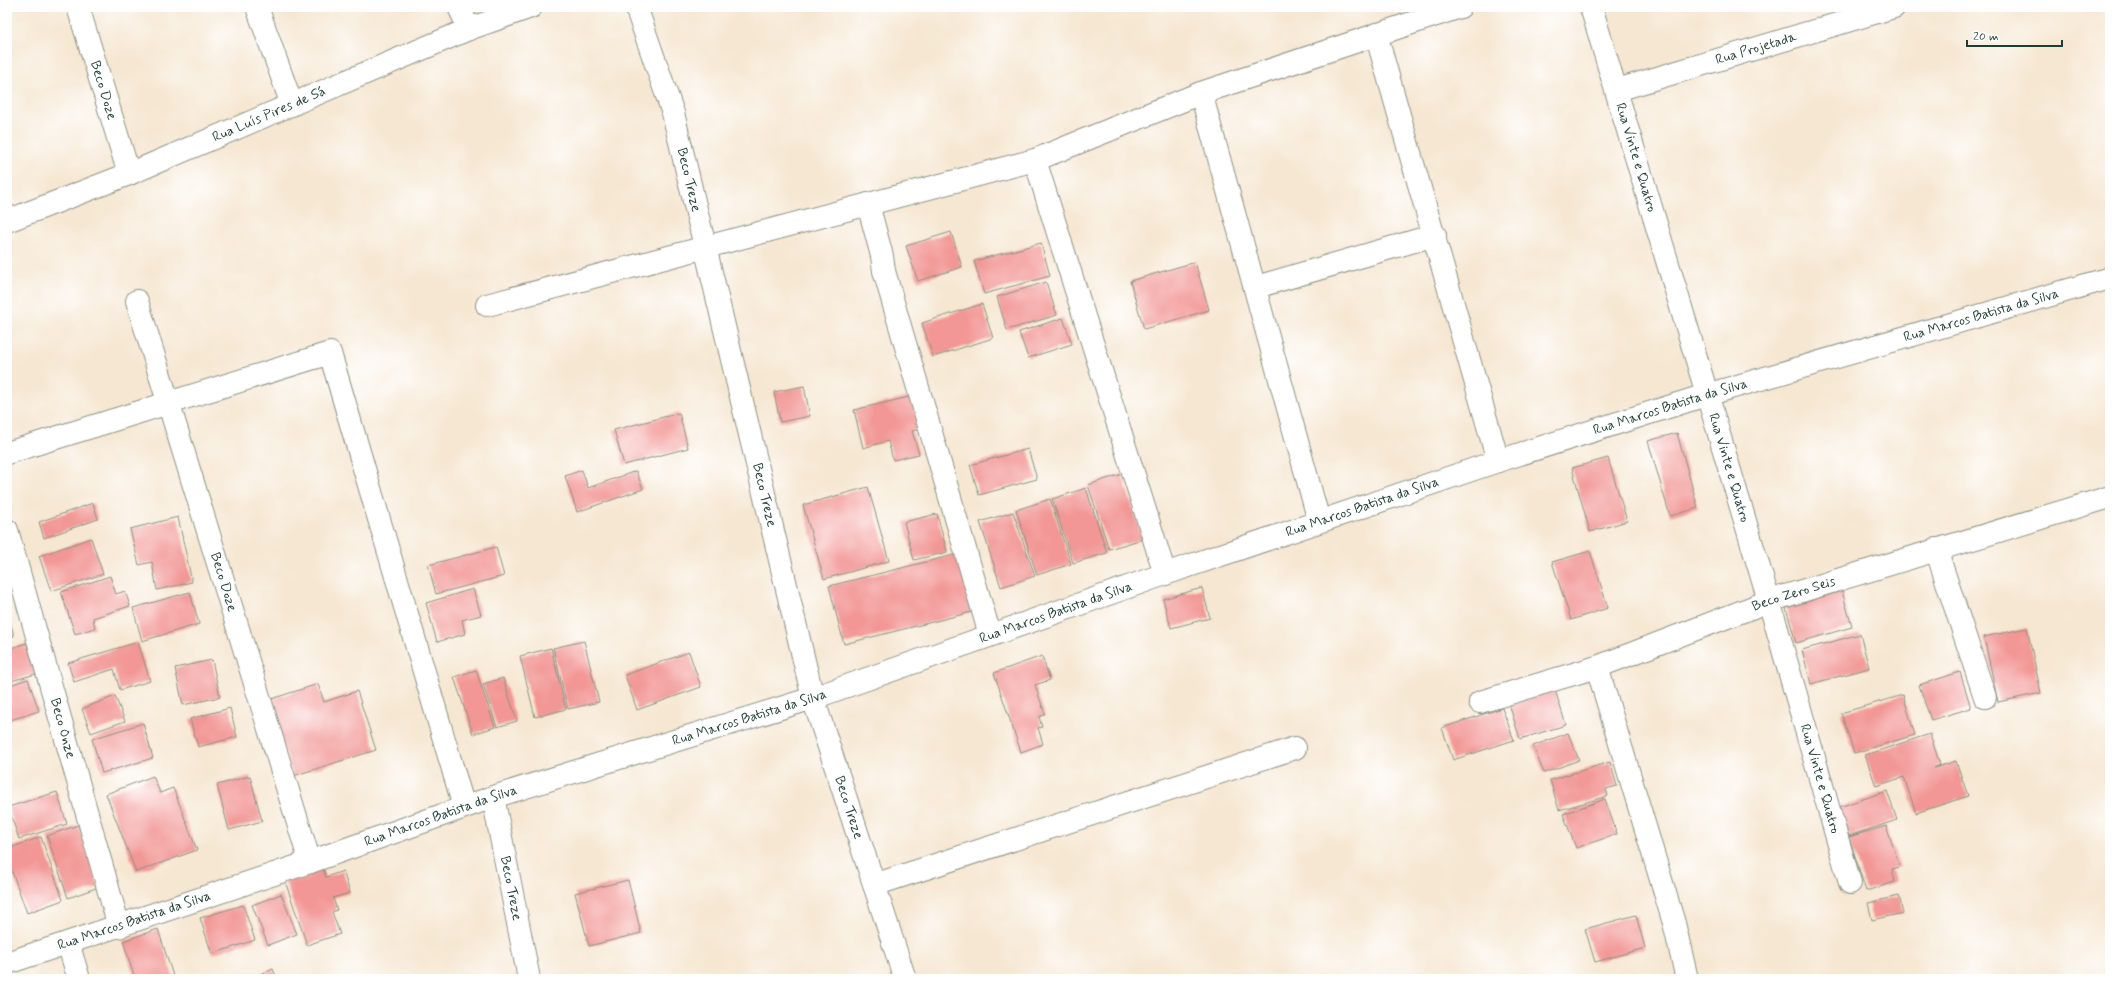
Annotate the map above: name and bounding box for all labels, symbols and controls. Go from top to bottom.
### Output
scale bar [1967,22,2062,48]
street label: Rua Projetada [1713,28,1799,69]
text: 20 m [1973,29,1999,45]
street label: Beco Doze [86,58,121,122]
street label: Rua Luís Pires de Sá [210,82,328,146]
street label: Rua Vinte e Quatro [1611,101,1661,214]
street label: Beco Treze [673,146,705,214]
street label: Rua Marcos Batista da Silva [1901,284,2061,346]
street label: Rua Marcos Batista da Silva [1591,374,1750,439]
street label: Rua Vinte e Quatro [1704,411,1754,524]
street label: Beco Treze [748,461,781,529]
street label: Rua Marcos Batista da Silva [1283,473,1441,541]
street label: Beco Doze [206,550,241,614]
street label: Beco Zero Seis [1749,572,1838,616]
street label: Rua Marcos Batista da Silva [977,577,1135,648]
street label: Rua Marcos Batista da Silva [670,685,829,750]
street label: Beco Onze [46,696,80,761]
street label: Rua Vinte e Quatro [1796,722,1844,836]
street label: Beco Treze [830,774,868,841]
street label: Rua Marcos Batista da Silva [362,781,519,851]
street label: Beco Treze [496,855,526,922]
street label: Rua Marcos Batista da Silva [55,887,213,955]

